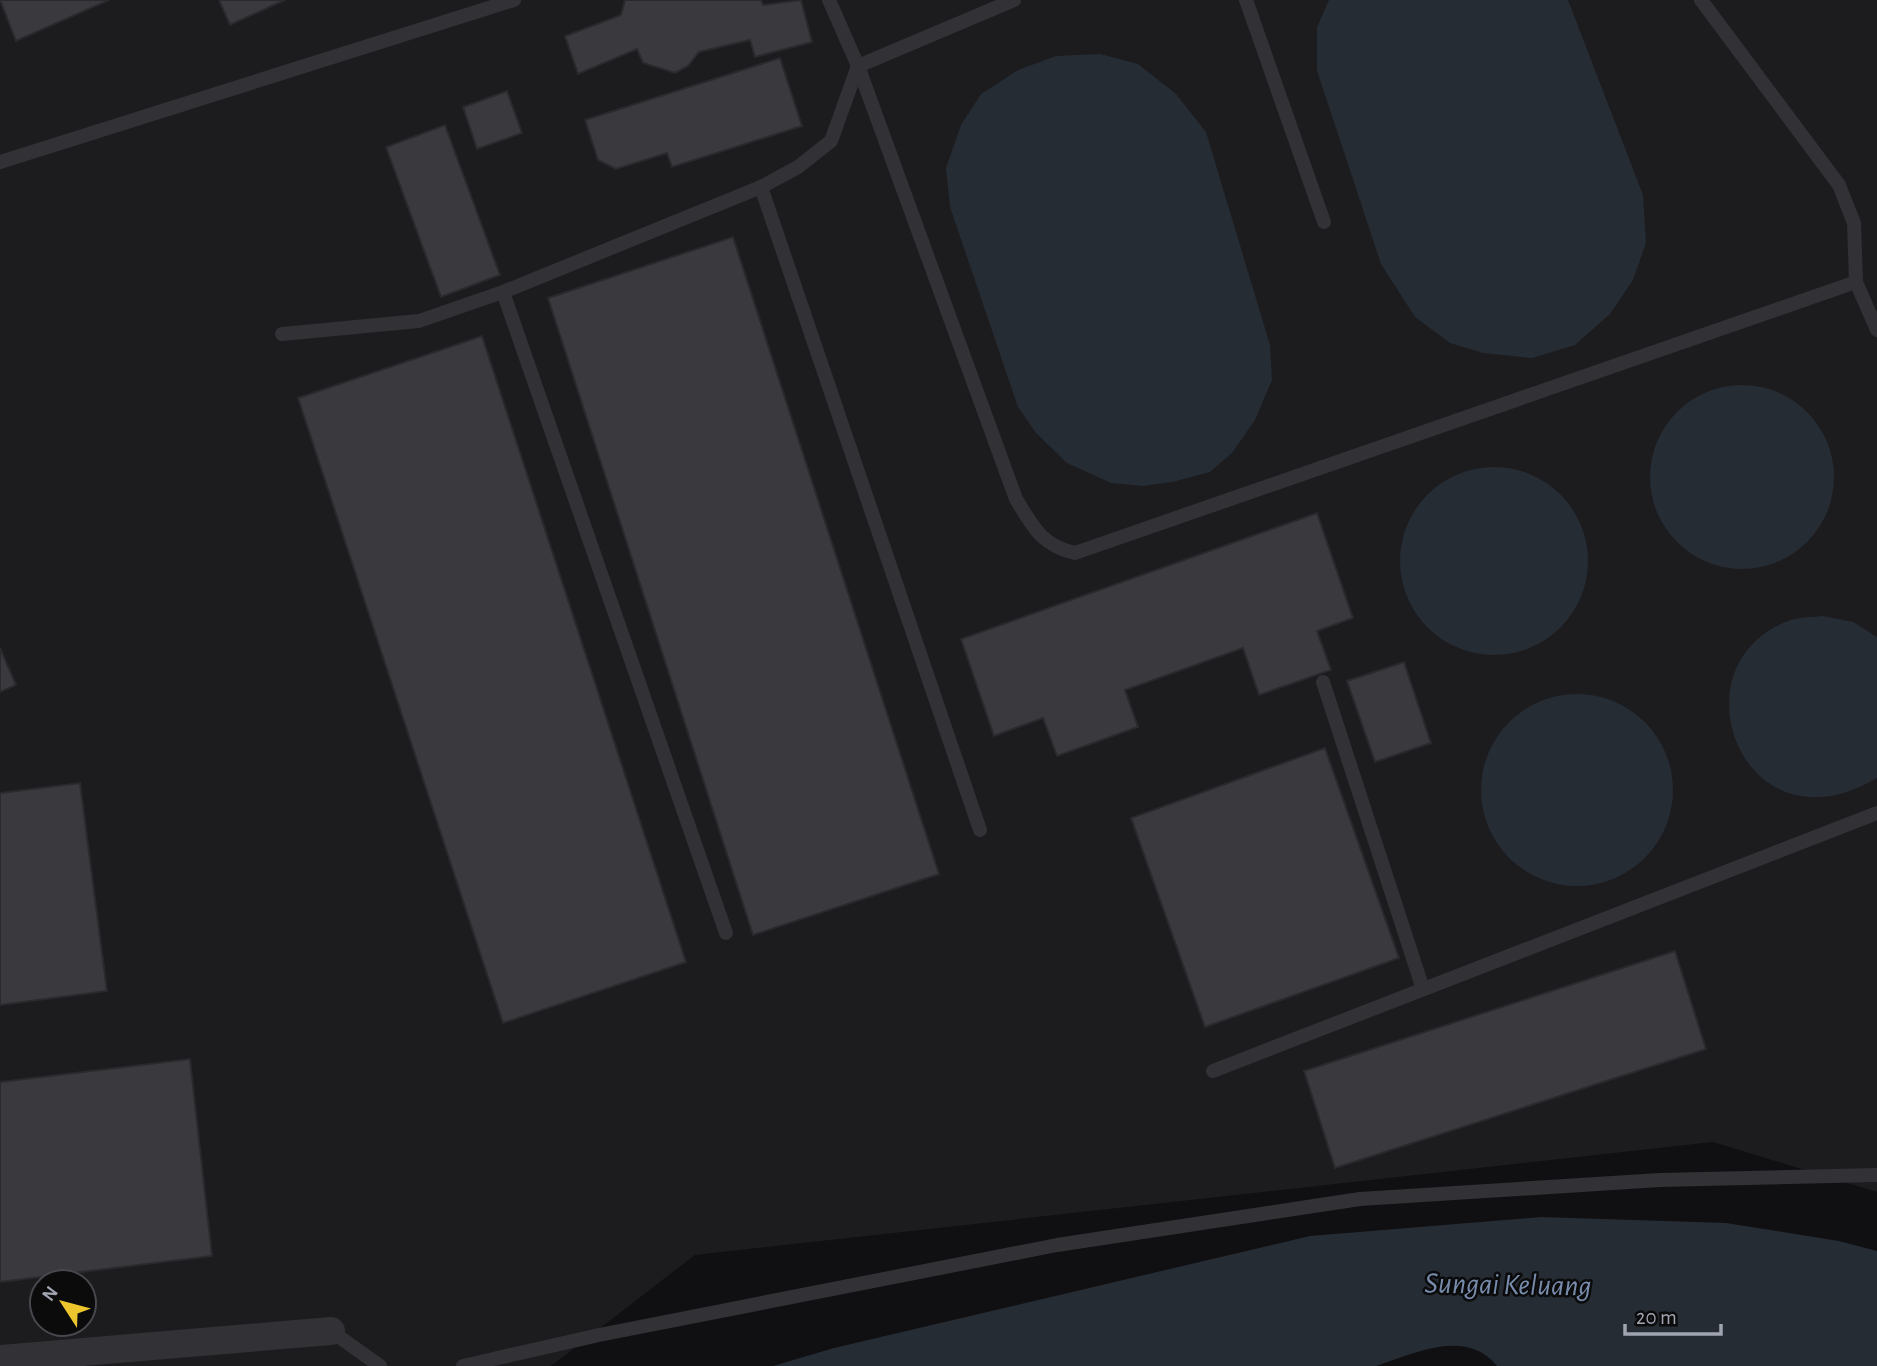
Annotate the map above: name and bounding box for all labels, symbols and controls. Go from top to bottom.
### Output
north arrow [28,1268,98,1338]
water label: Sungai Keluang [1424,1269,1592,1301]
text: N [39,1283,62,1305]
scale bar [1625,1292,1721,1336]
text: 20 m [1636,1307,1677,1328]

